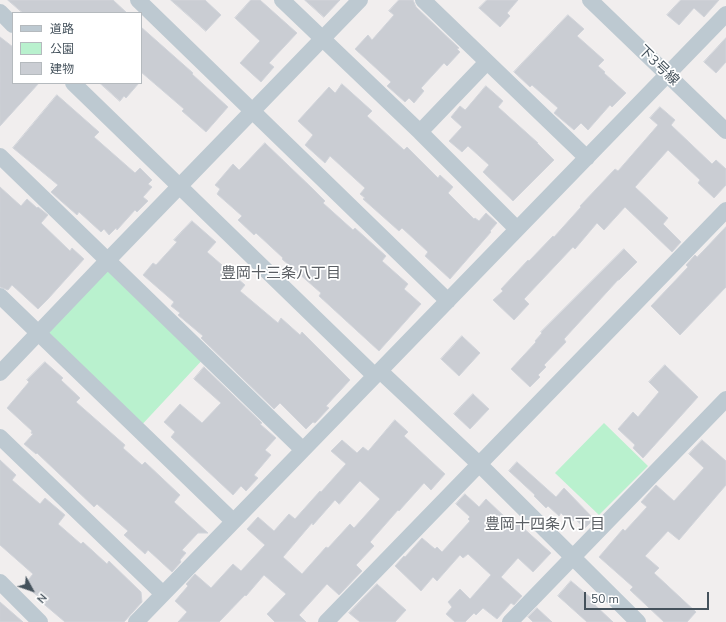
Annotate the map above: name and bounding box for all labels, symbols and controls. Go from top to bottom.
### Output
legend [12,12,142,84]
text: 道路 [50,21,74,37]
text: 公園 [50,41,74,57]
street label: 下3号線 [634,42,682,90]
text: 建物 [50,61,74,77]
district label: 豊岡十三条八丁目 [221,265,341,283]
district label: 豊岡十四条八丁目 [485,516,605,534]
north arrow [12,570,52,610]
scale bar [586,584,711,610]
text: N [33,590,50,606]
text: 50 m [591,591,619,607]

